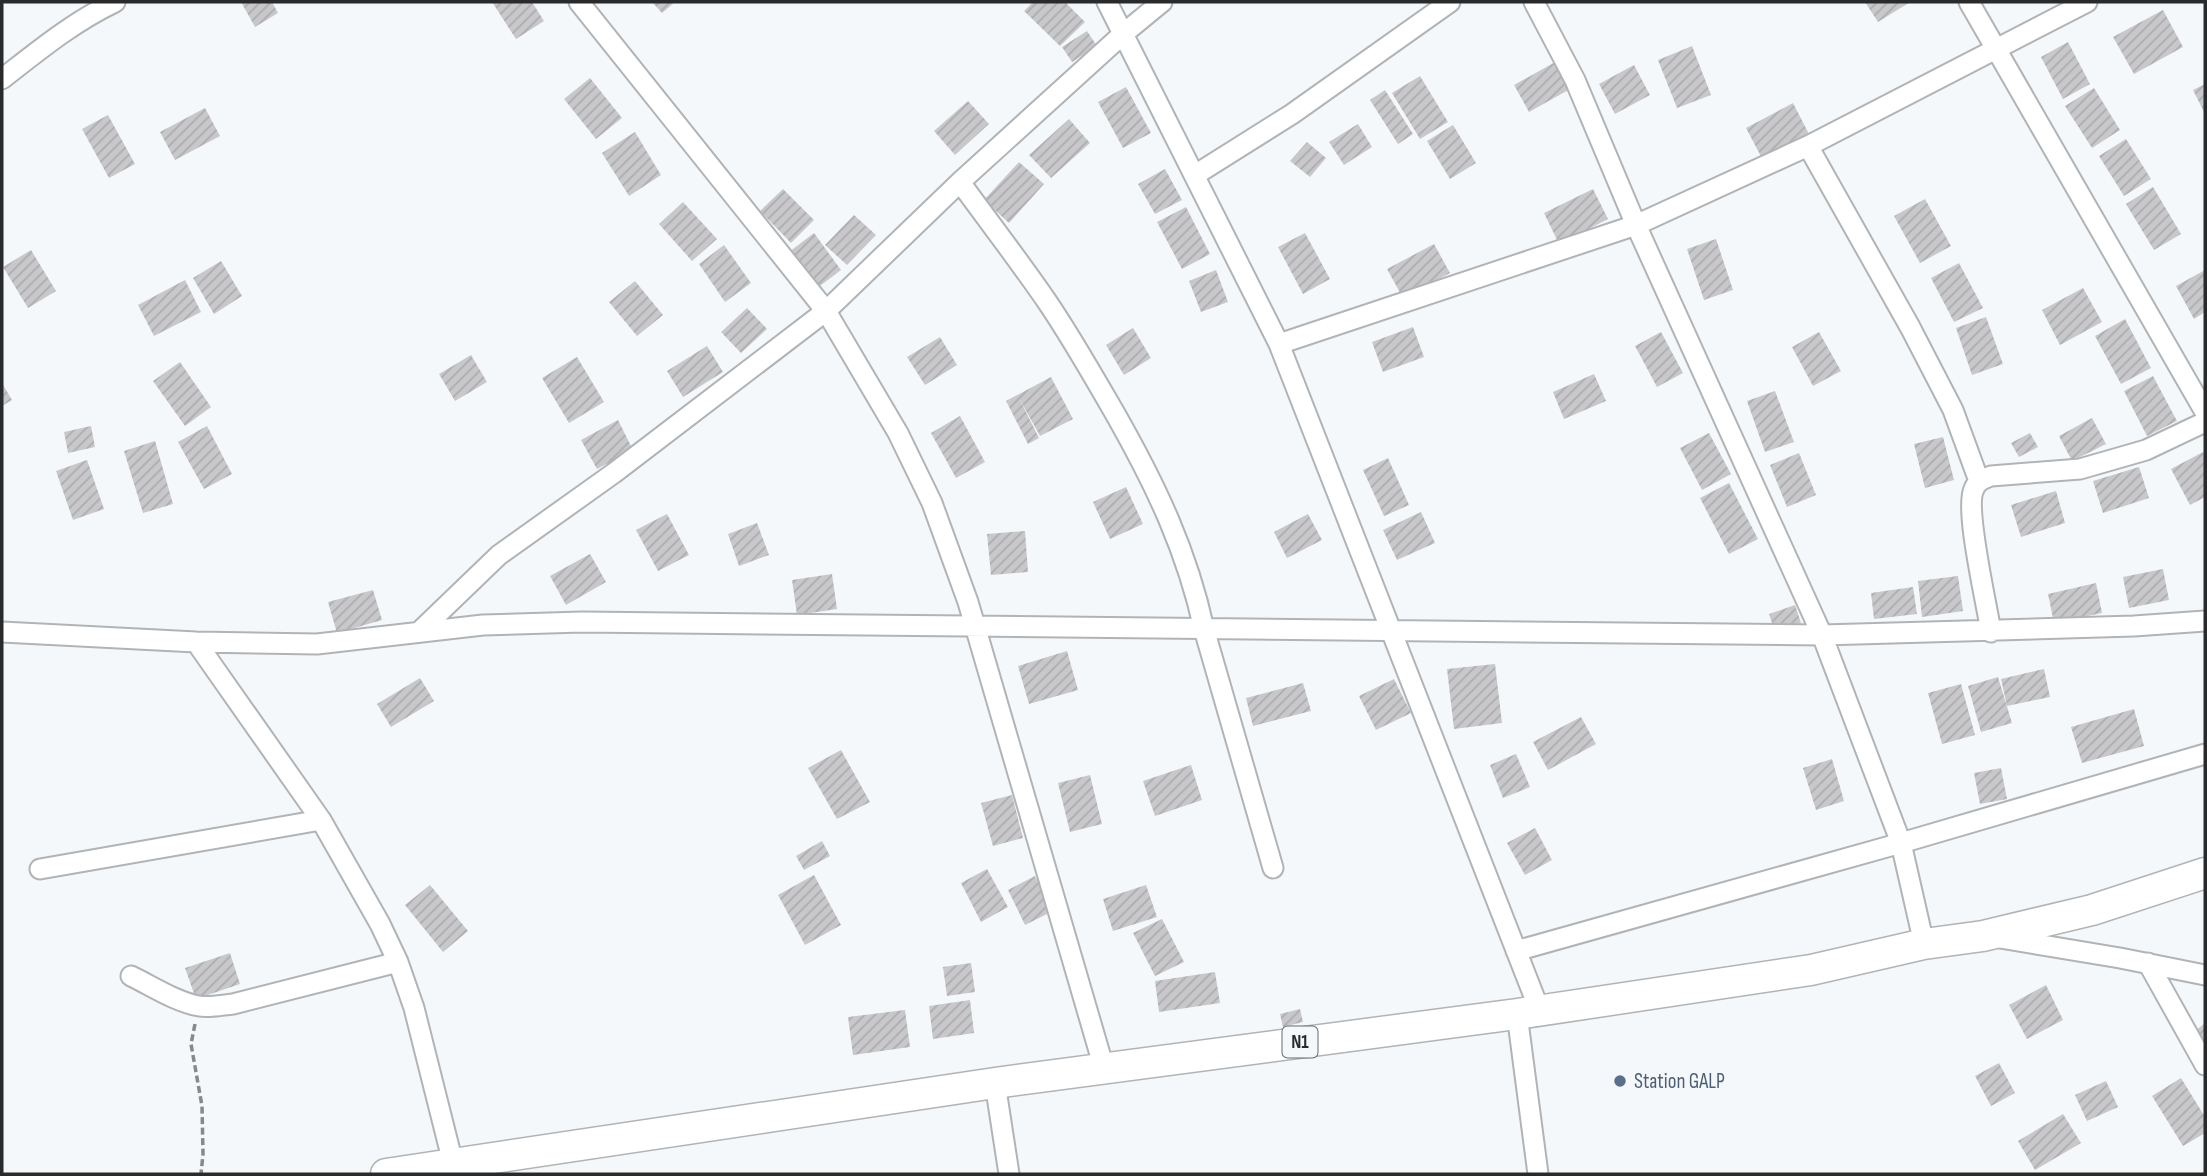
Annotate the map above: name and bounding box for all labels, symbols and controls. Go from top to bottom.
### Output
road number: N1 [1282,1026,1318,1058]
place label: Station GALP [1634,1069,1725,1094]
marker: Station GALP [1612,1073,1628,1089]

